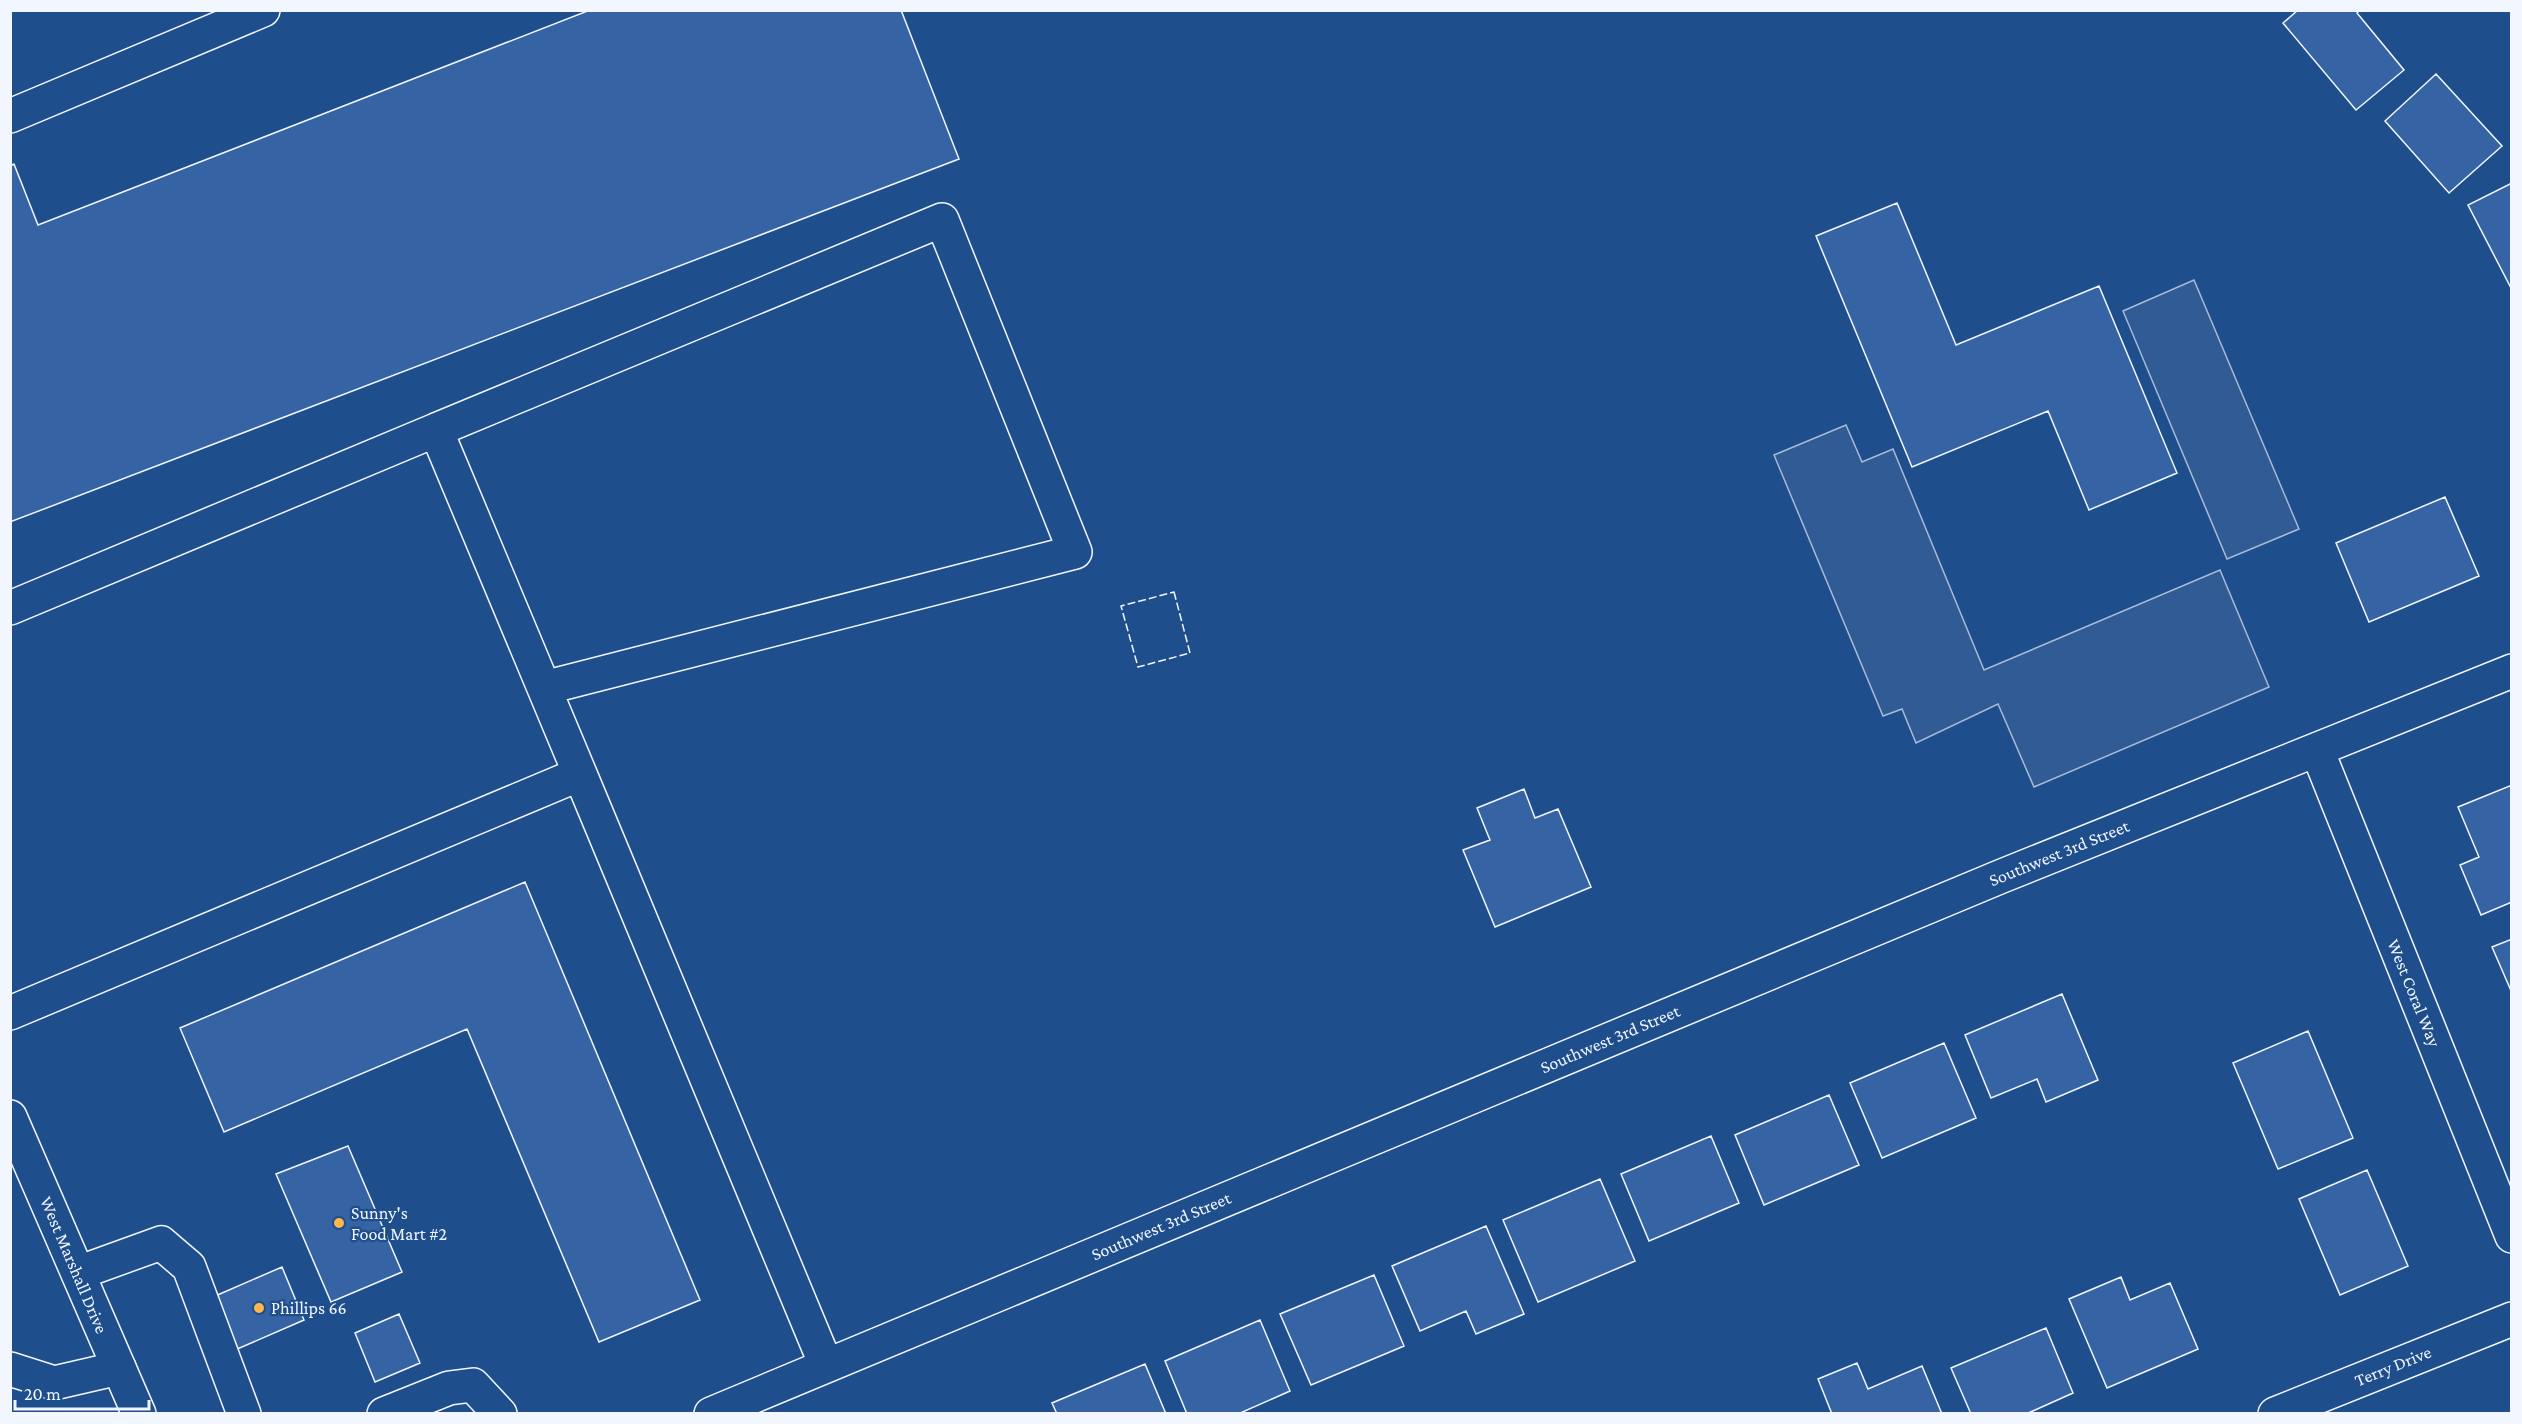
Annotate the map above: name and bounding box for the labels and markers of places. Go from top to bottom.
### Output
place label: Sunny's Food Mart #2 [351,1203,447,1244]
marker: Sunny's Food Mart #2 [332,1216,346,1230]
place label: Phillips 66 [271,1298,347,1318]
marker: Phillips 66 [252,1301,266,1315]

